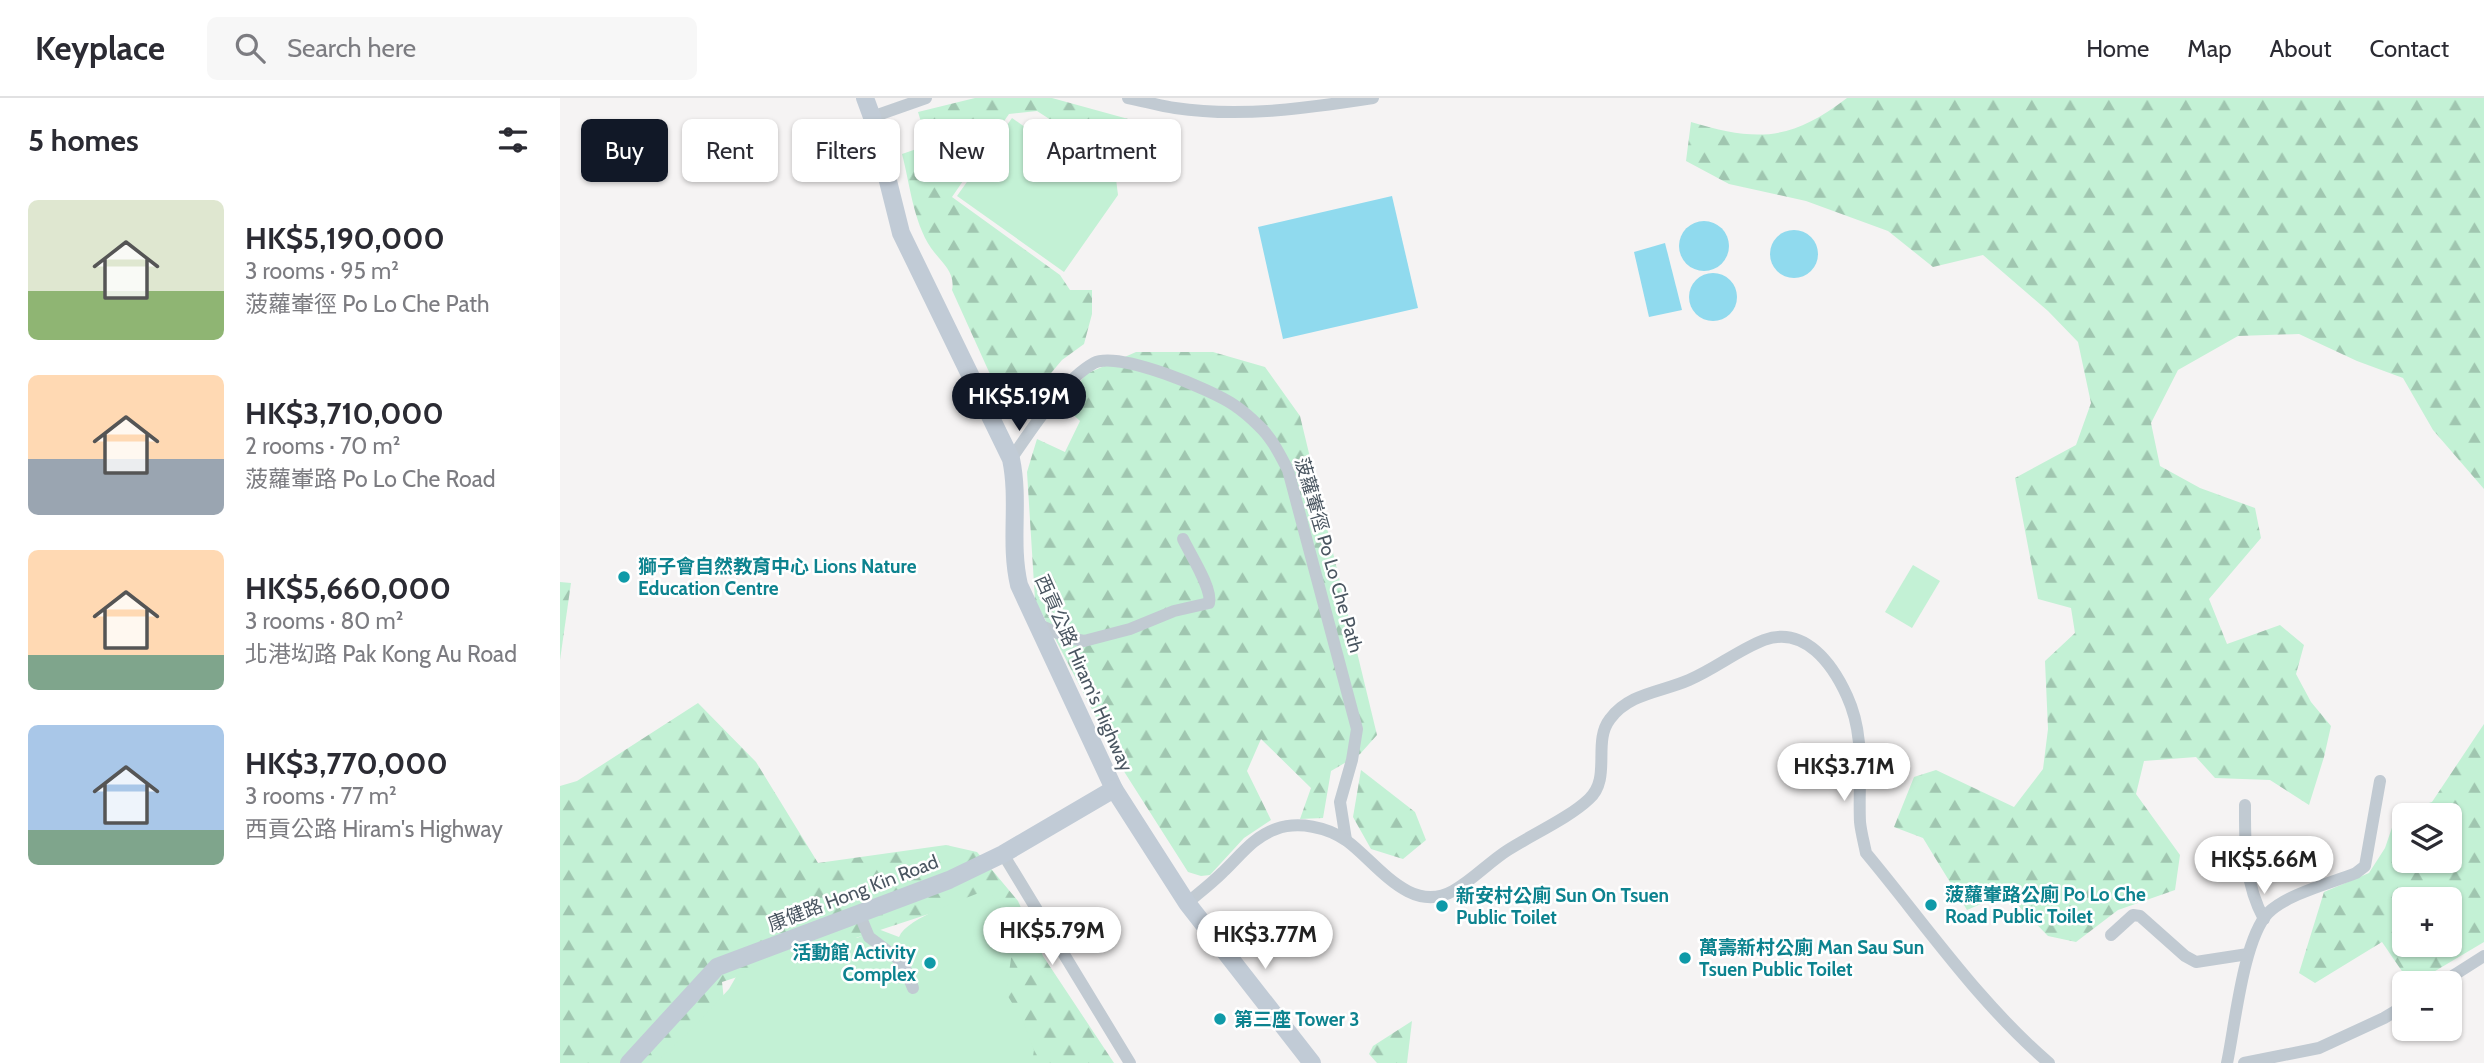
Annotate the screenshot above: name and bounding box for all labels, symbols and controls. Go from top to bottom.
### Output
search box [207,17,697,80]
text: Keyplace [35,28,165,68]
icon: search [231,29,269,67]
text: Search here [287,32,416,64]
text: Home [2086,34,2149,63]
text: Map [2187,34,2232,63]
text: About [2270,34,2332,63]
text: Contact [2370,34,2449,63]
chip: Buy [581,119,668,182]
chip: Rent [682,119,778,182]
chip: Filters [792,119,900,182]
chip: New [914,119,1009,182]
chip: Apartment [1023,119,1181,182]
icon: filters [494,121,532,159]
text: 5 homes [28,122,139,159]
text: HK$5,190,000 [245,220,445,257]
icon: home [84,228,168,312]
text: 3 rooms · 95 m² [245,257,399,285]
text: 菠蘿輋徑 Po Lo Che Path [245,290,489,318]
pin: HK$5.19M [947,374,1091,433]
text: HK$5.19M [968,382,1070,410]
text: HK$3,710,000 [245,395,444,432]
icon: home [84,403,168,487]
text: 2 rooms · 70 m² [245,432,400,460]
street label: 菠蘿輋徑 Po Lo Che Path [1290,455,1368,655]
text: 菠蘿輋路 Po Lo Che Road [245,465,495,493]
place label: 獅子會自然教育中心 Lions Nature Education Centre [638,555,917,600]
marker: 獅子會自然教育中心 Lions Nature Education Centre [616,569,632,585]
text: HK$5,660,000 [245,570,451,607]
street label: 西貢公路 Hiram's Highway [1030,571,1138,775]
icon: home [84,578,168,662]
text: 3 rooms · 80 m² [245,607,403,635]
text: 北港㘭路 Pak Kong Au Road [245,640,517,668]
pin: HK$3.71M [1772,744,1916,803]
text: HK$3,770,000 [245,745,448,782]
text: HK$3.71M [1793,752,1895,780]
icon: home [84,753,168,837]
text: 3 rooms · 77 m² [245,782,397,810]
map controls [2392,803,2462,1041]
button: layers [2392,803,2462,873]
text: 西貢公路 Hiram's Highway [245,815,503,843]
pin: HK$5.66M [2192,836,2336,896]
text: HK$5.66M [2210,845,2318,873]
street label: 康健路 Hong Kin Road [765,850,941,936]
place label: 菠蘿輋路公廁 Po Lo Che Road Public Toilet [1945,883,2146,928]
place label: 新安村公廁 Sun On Tsuen Public Toilet [1456,884,1669,929]
button: + [2392,887,2462,957]
marker: 菠蘿輋路公廁 Po Lo Che Road Public Toilet [1923,897,1939,913]
marker: 新安村公廁 Sun On Tsuen Public Toilet [1434,898,1450,914]
pin: HK$5.79M [980,908,1124,967]
pin: HK$3.77M [1193,912,1337,971]
text: HK$5.79M [999,916,1105,944]
text: HK$3.77M [1213,920,1317,948]
place label: 萬壽新村公廁 Man Sau Sun Tsuen Public Toilet [1699,936,1924,981]
place label: 活動館 Activity Complex [793,941,917,986]
marker: 萬壽新村公廁 Man Sau Sun Tsuen Public Toilet [1677,950,1693,966]
marker: 活動館 Activity Complex [922,955,938,971]
button: − [2392,971,2462,1041]
place label: 第三座 Tower 3 [1234,1008,1359,1031]
marker: 第三座 Tower 3 [1212,1011,1228,1027]

